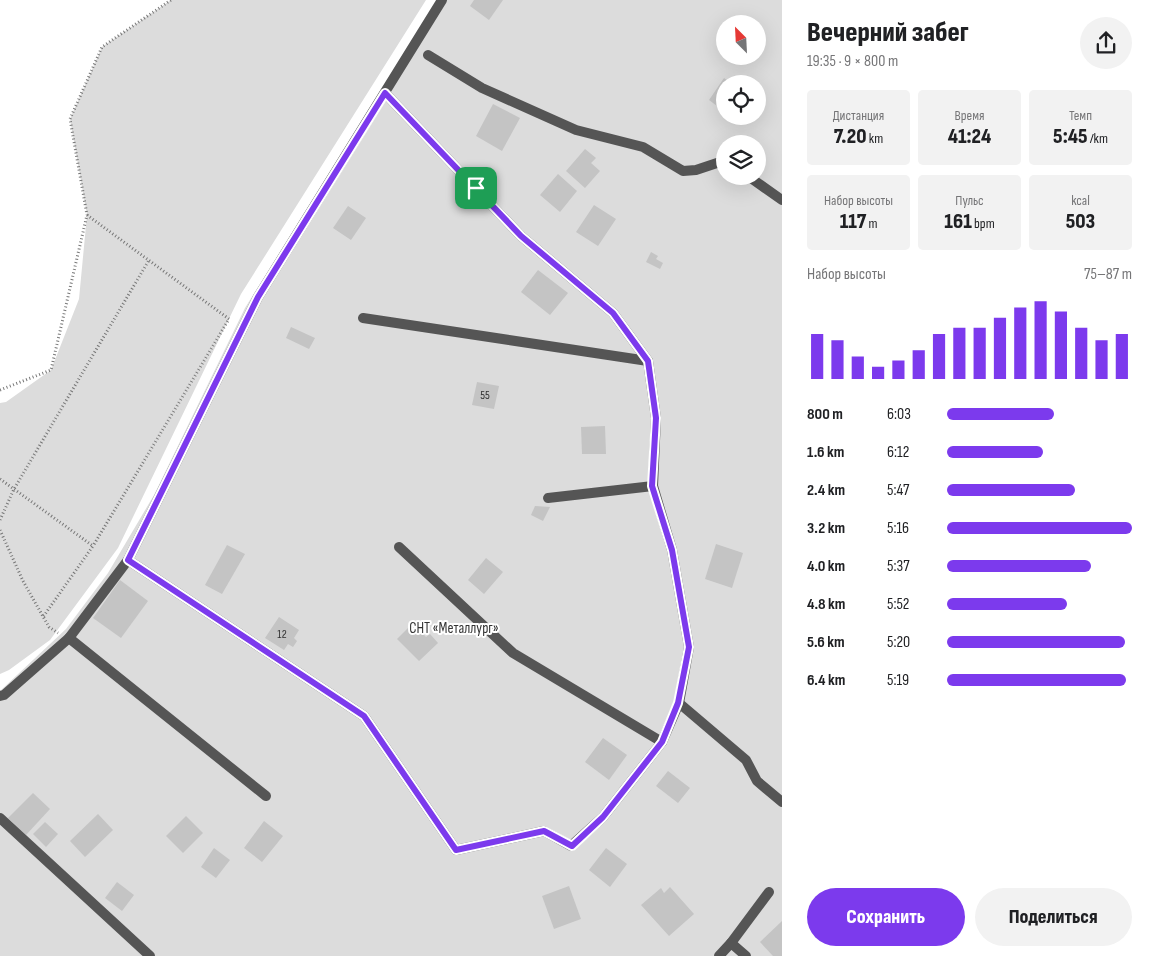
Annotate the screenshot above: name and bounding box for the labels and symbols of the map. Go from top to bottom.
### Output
north arrow [716,15,766,65]
pin [455,167,497,209]
house number: 55 [480,388,490,403]
park label: СНТ «Металлург» [409,619,499,638]
house number: 12 [277,627,287,642]

